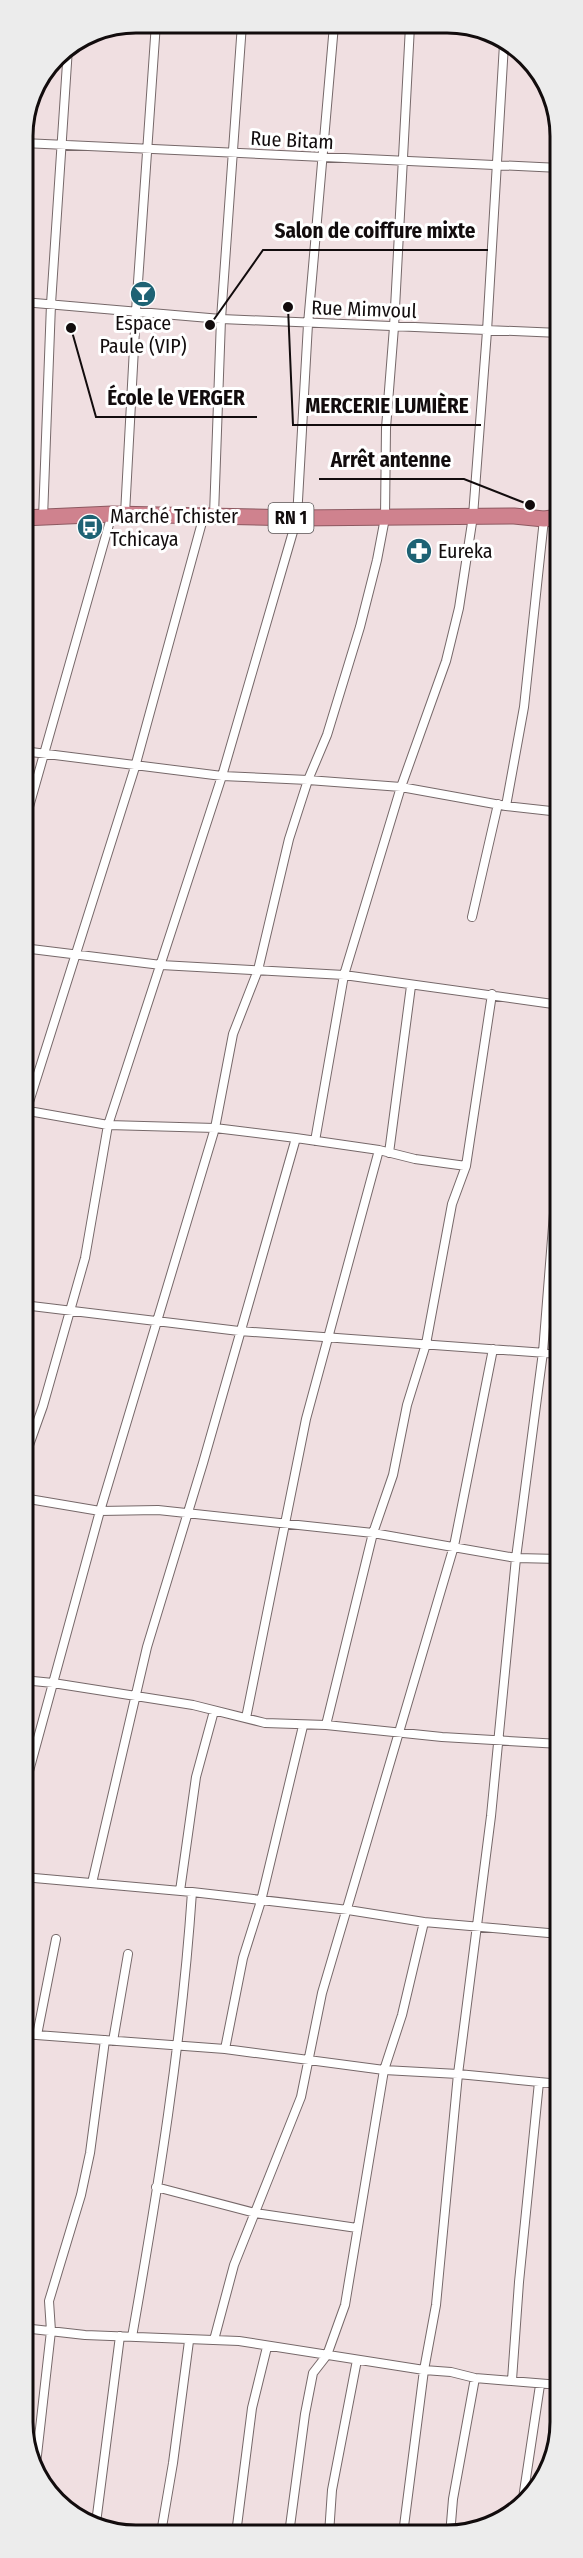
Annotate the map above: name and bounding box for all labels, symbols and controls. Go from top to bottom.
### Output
street label: Rue Bitam [250,126,334,154]
callout: Salon de coiffure mixte [263,211,488,250]
text: Salon de coiffure mixte [275,218,476,244]
bar icon: Espace Paule (VIP) [128,279,158,309]
street label: Rue Mimvoul [311,295,417,323]
place label: Espace Paule (VIP) [99,311,187,358]
callout: École le VERGER [96,378,257,417]
text: École le VERGER [107,384,245,411]
callout: MERCERIE LUMIÈRE [293,386,481,425]
text: MERCERIE LUMIÈRE [305,392,469,419]
callout: Arrêt antenne [319,440,464,479]
text: Arrêt antenne [330,447,452,473]
road number: RN 1 [268,503,314,533]
place label: Marché Tchister Tchicaya [110,504,238,551]
bus stop icon: Marché Tchister Tchicaya [75,512,105,542]
pharmacy icon: Eureka [404,536,434,566]
place label: Eureka [438,539,493,563]

